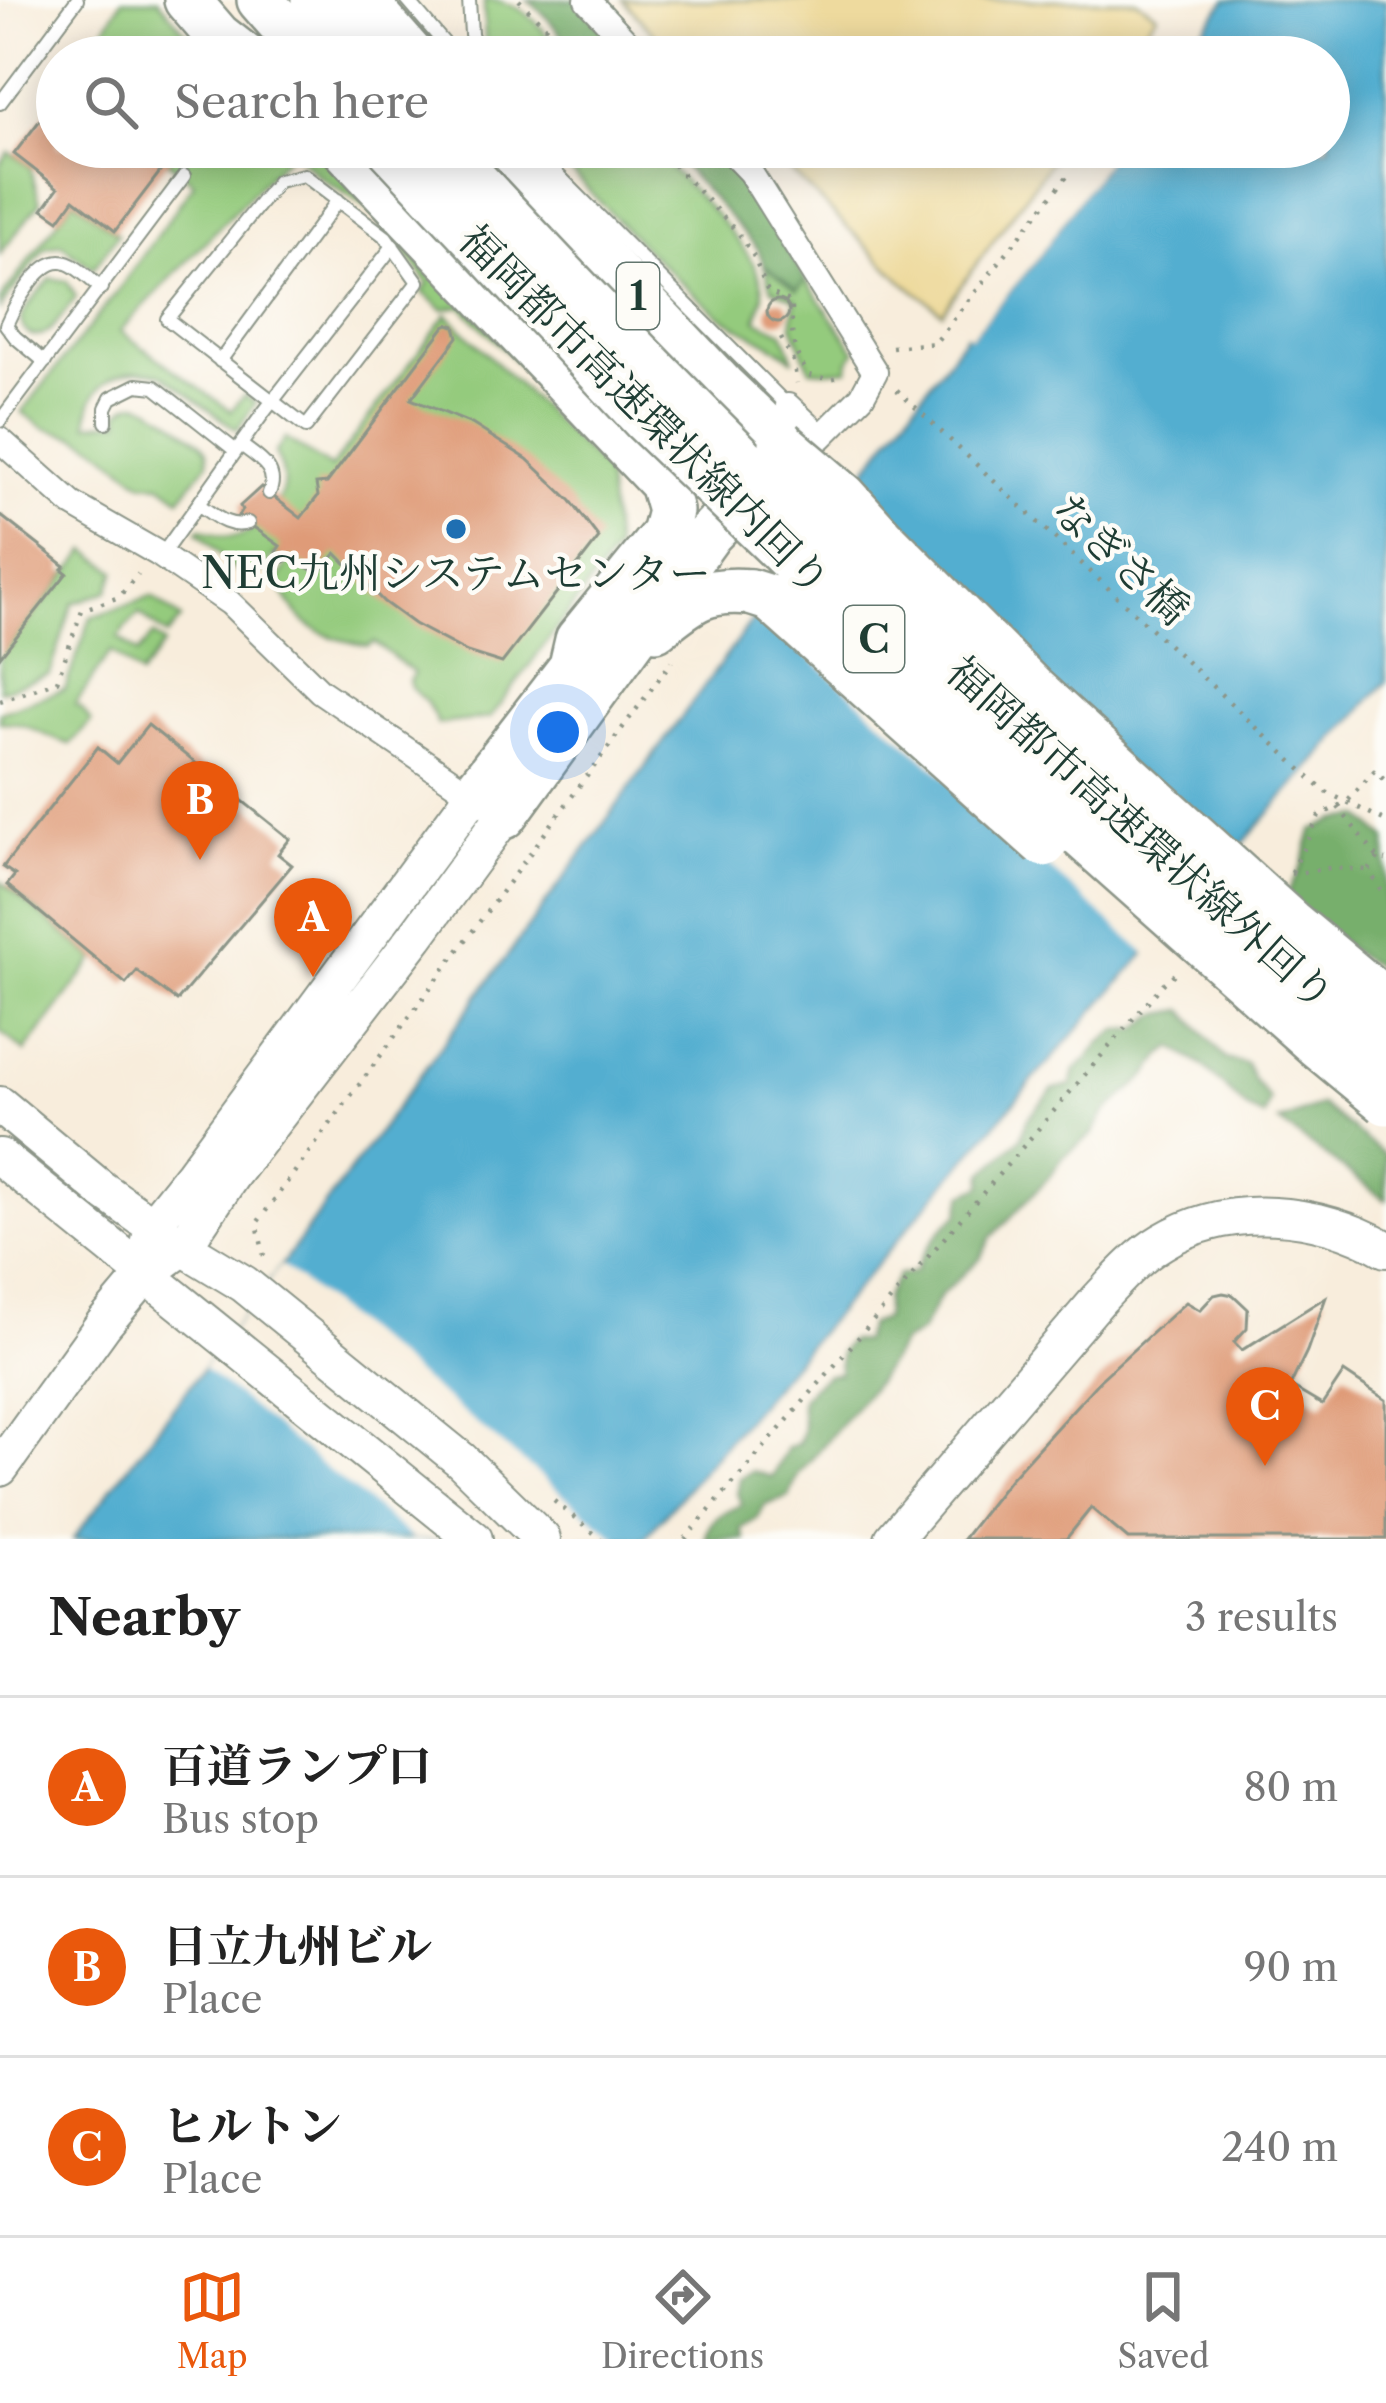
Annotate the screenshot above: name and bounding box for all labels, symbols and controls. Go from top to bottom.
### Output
search box [36,36,1350,168]
icon: search [78,69,144,135]
text: Search here [174,74,429,130]
street label: 福岡都市高速環状線内回り [448,213,842,607]
road number: 1 [617,263,659,329]
street label: なぎさ橋 [1042,483,1200,635]
marker: NEC九州システムセンター [443,516,469,542]
place label: NEC九州システムセンター [201,547,711,599]
road number: C [844,606,904,672]
street label: 福岡都市高速環状線外回り [936,645,1346,1021]
your location [528,702,588,762]
pin: B [161,761,239,860]
pin: A [274,878,352,977]
pin: C [1226,1367,1304,1466]
text: Nearby [48,1586,240,1648]
text: 3 results [1185,1593,1338,1641]
text: 百道ランプ口 [162,1738,432,1794]
text: A [72,1763,102,1811]
text: 80 m [1243,1763,1338,1811]
text: Bus stop [162,1795,319,1843]
text: 日立九州ビル [162,1918,432,1974]
text: B [73,1943,102,1991]
text: 90 m [1244,1943,1338,1991]
text: Place [162,1975,262,2023]
text: ヒルトン [162,2098,342,2154]
text: C [71,2123,103,2171]
text: 240 m [1222,2123,1338,2171]
text: Place [162,2155,262,2203]
tab: Map [177,2264,248,2377]
tab: Directions [601,2264,764,2377]
tab: Saved [1118,2264,1209,2377]

